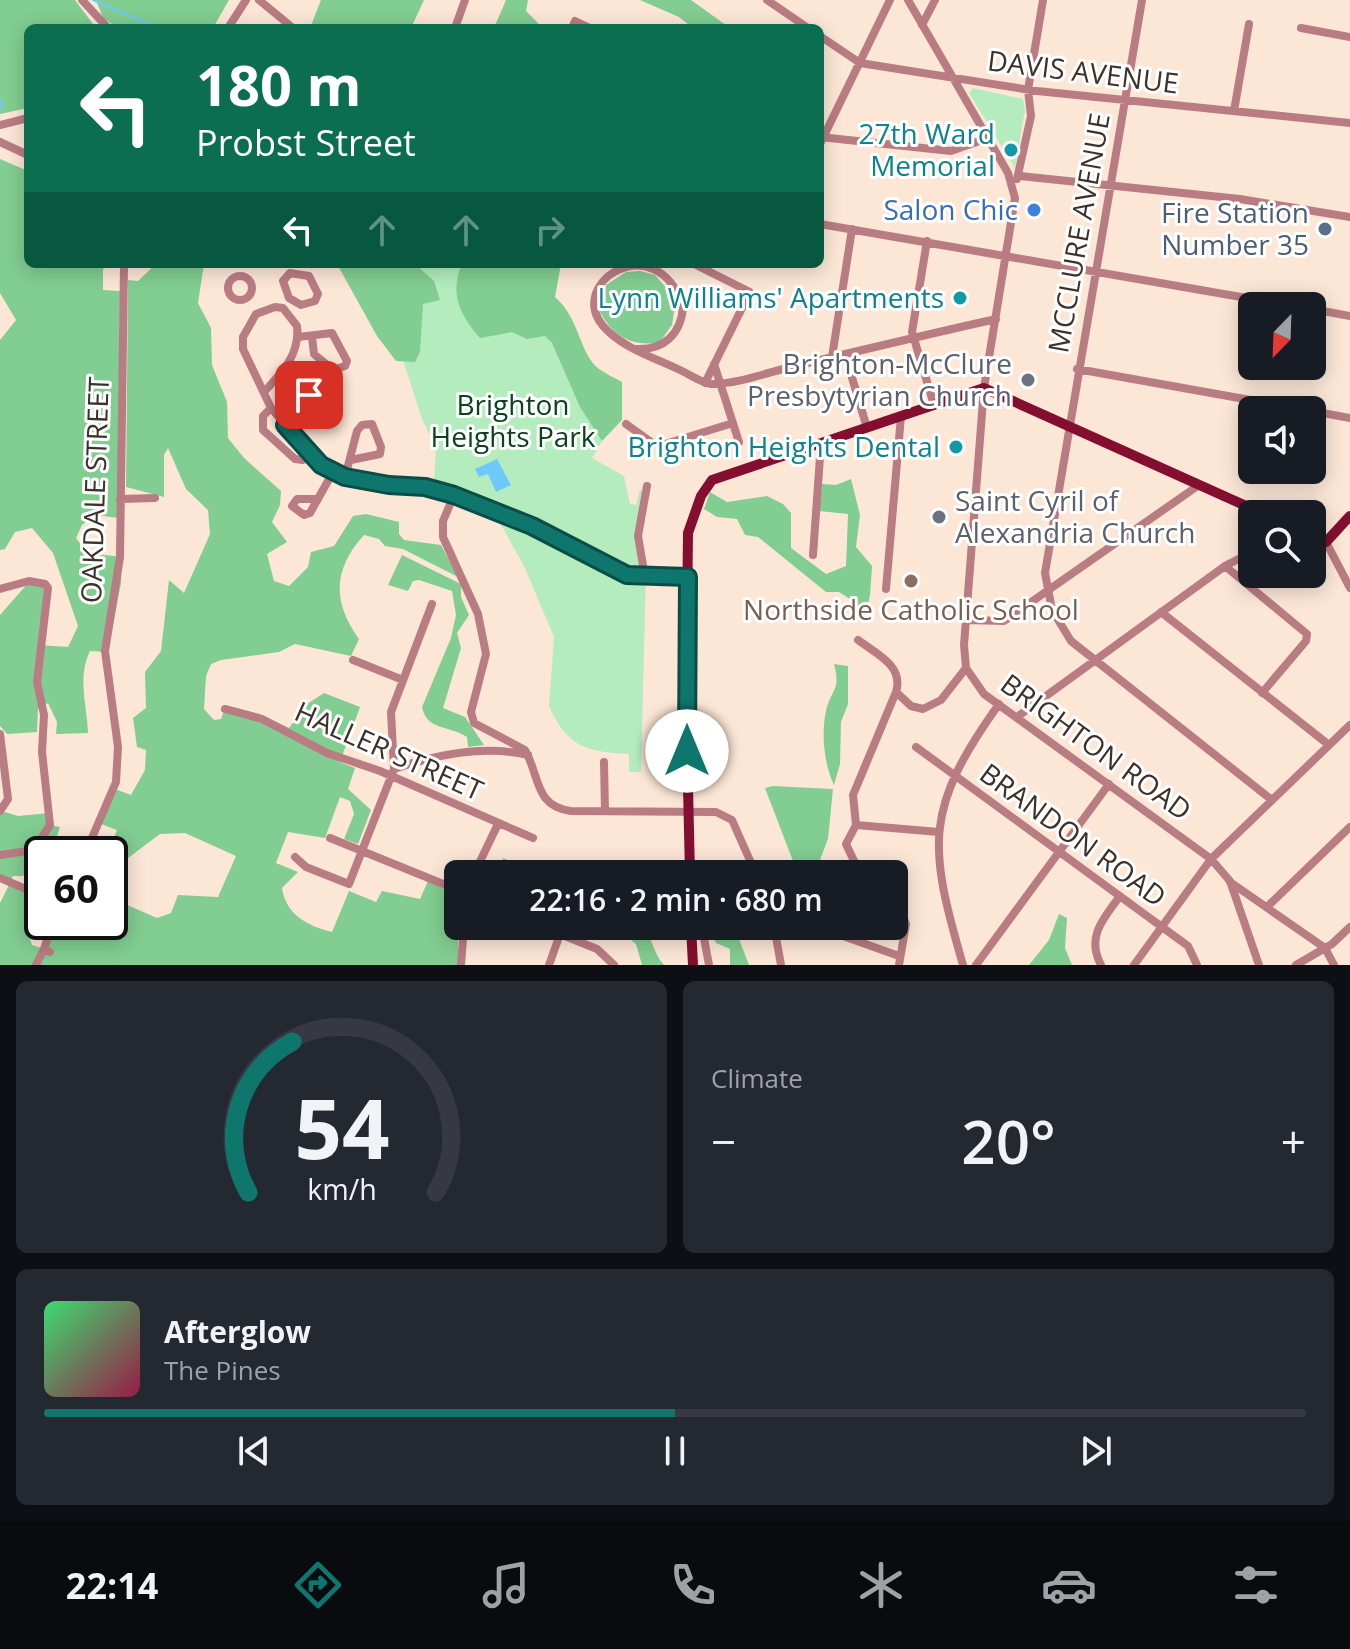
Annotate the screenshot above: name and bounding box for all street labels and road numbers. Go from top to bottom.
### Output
street label: DAVIS AVENUE [985,40,1181,102]
street label: MCCLURE AVENUE [1038,110,1118,356]
street label: OAKDALE STREET [71,375,117,604]
street label: BRIGHTON ROAD [994,664,1200,828]
street label: HALLER STREET [289,692,490,809]
street label: BRANDON ROAD [973,754,1174,915]

